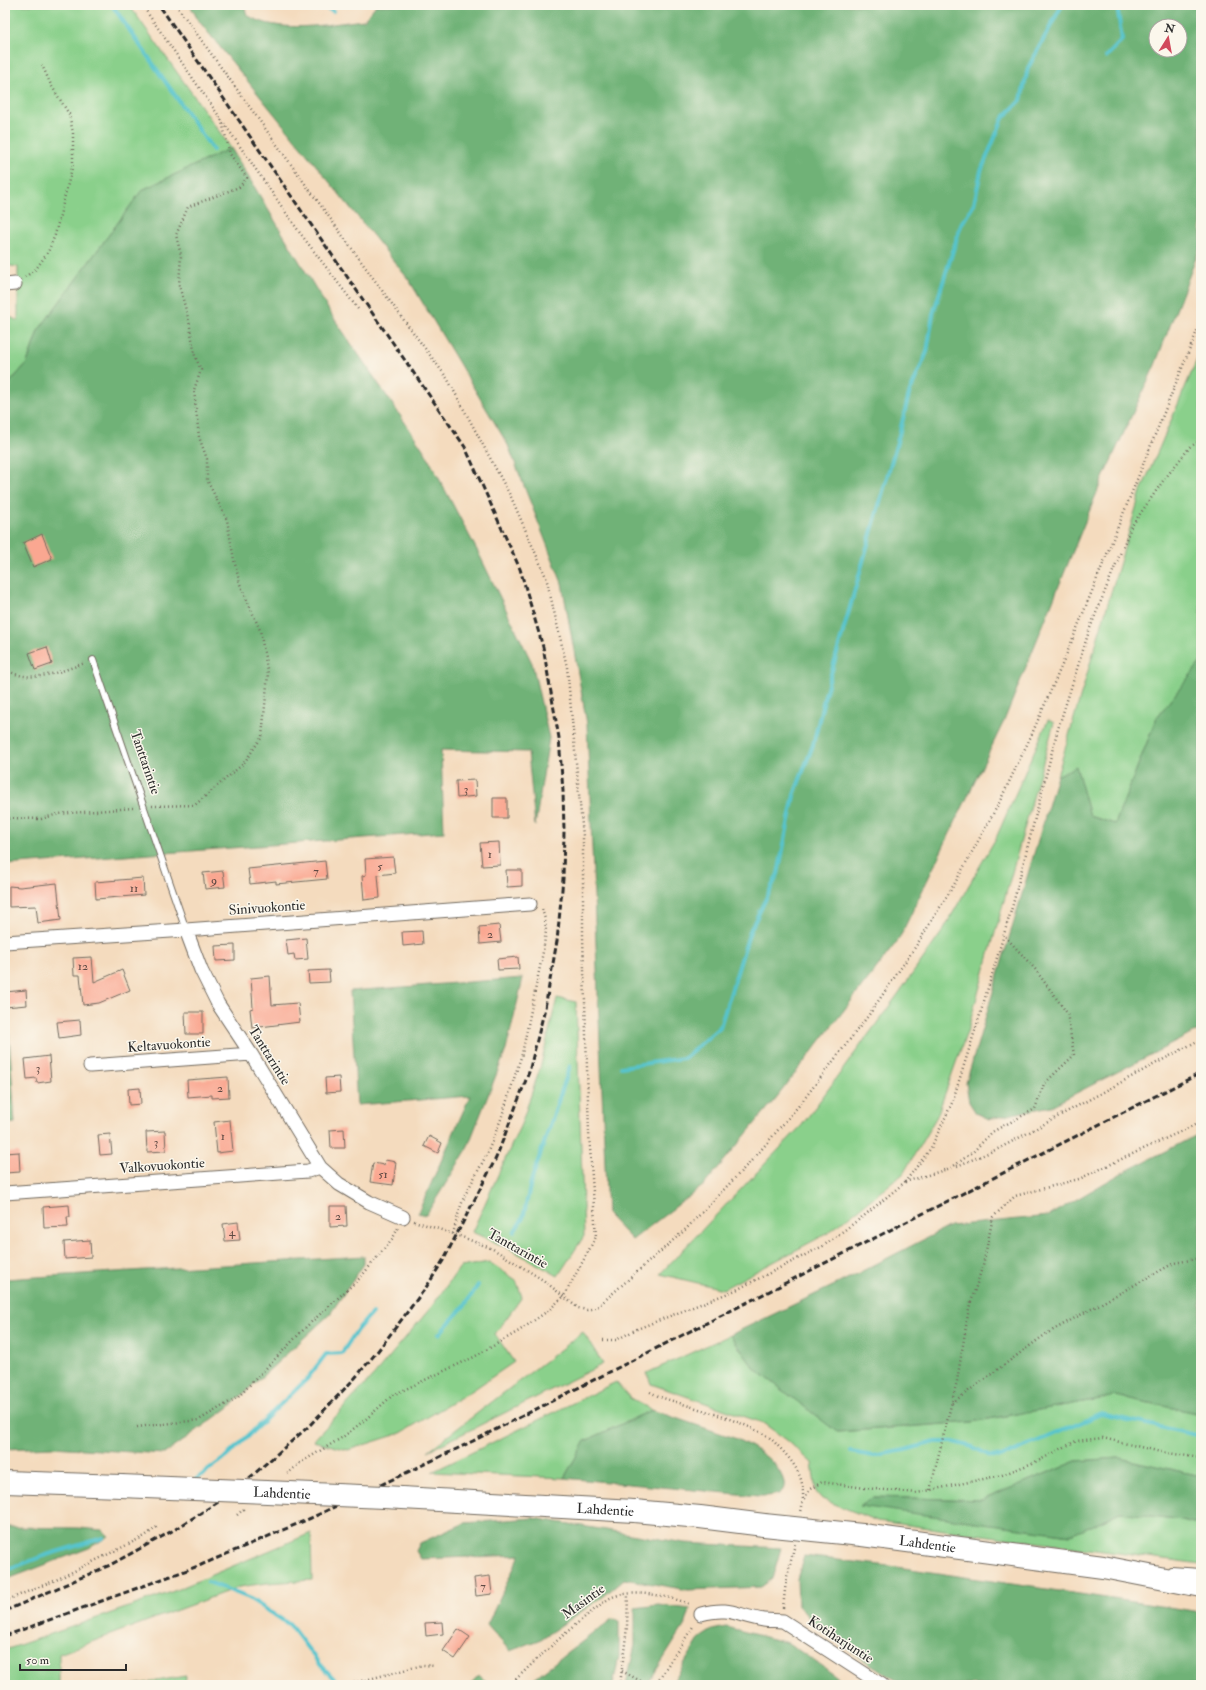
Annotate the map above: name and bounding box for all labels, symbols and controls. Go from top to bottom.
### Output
north arrow [1148,18,1188,58]
text: N [1163,21,1177,36]
street label: Tanttarintie [127,728,164,797]
house number: 3 [464,782,468,797]
house number: 1 [488,847,492,862]
house number: 5 [377,859,383,874]
house number: 7 [313,864,319,879]
house number: 9 [210,873,217,888]
house number: 11 [130,881,138,896]
street label: Sinivuokontie [228,896,306,919]
house number: 2 [487,927,493,942]
house number: 12 [78,959,88,974]
street label: Tanttarintie [245,1022,295,1088]
street label: Keltavuokontie [127,1033,211,1056]
house number: 3 [36,1061,40,1076]
house number: 2 [217,1081,223,1096]
house number: 1 [221,1129,225,1144]
house number: 3 [154,1135,158,1150]
street label: Valkovuokontie [119,1154,205,1177]
house number: 51 [378,1167,388,1182]
house number: 2 [335,1209,341,1224]
house number: 4 [229,1225,236,1240]
street label: Tanttarintie [484,1225,551,1272]
street label: Lahdentie [253,1484,311,1503]
street label: Lahdentie [576,1500,635,1520]
street label: Lahdentie [898,1532,957,1556]
house number: 7 [480,1579,486,1594]
street label: Masintie [559,1580,608,1623]
street label: Kotiharjuntie [805,1612,877,1667]
scale bar [20,1646,126,1672]
text: 50 m [26,1653,50,1668]

